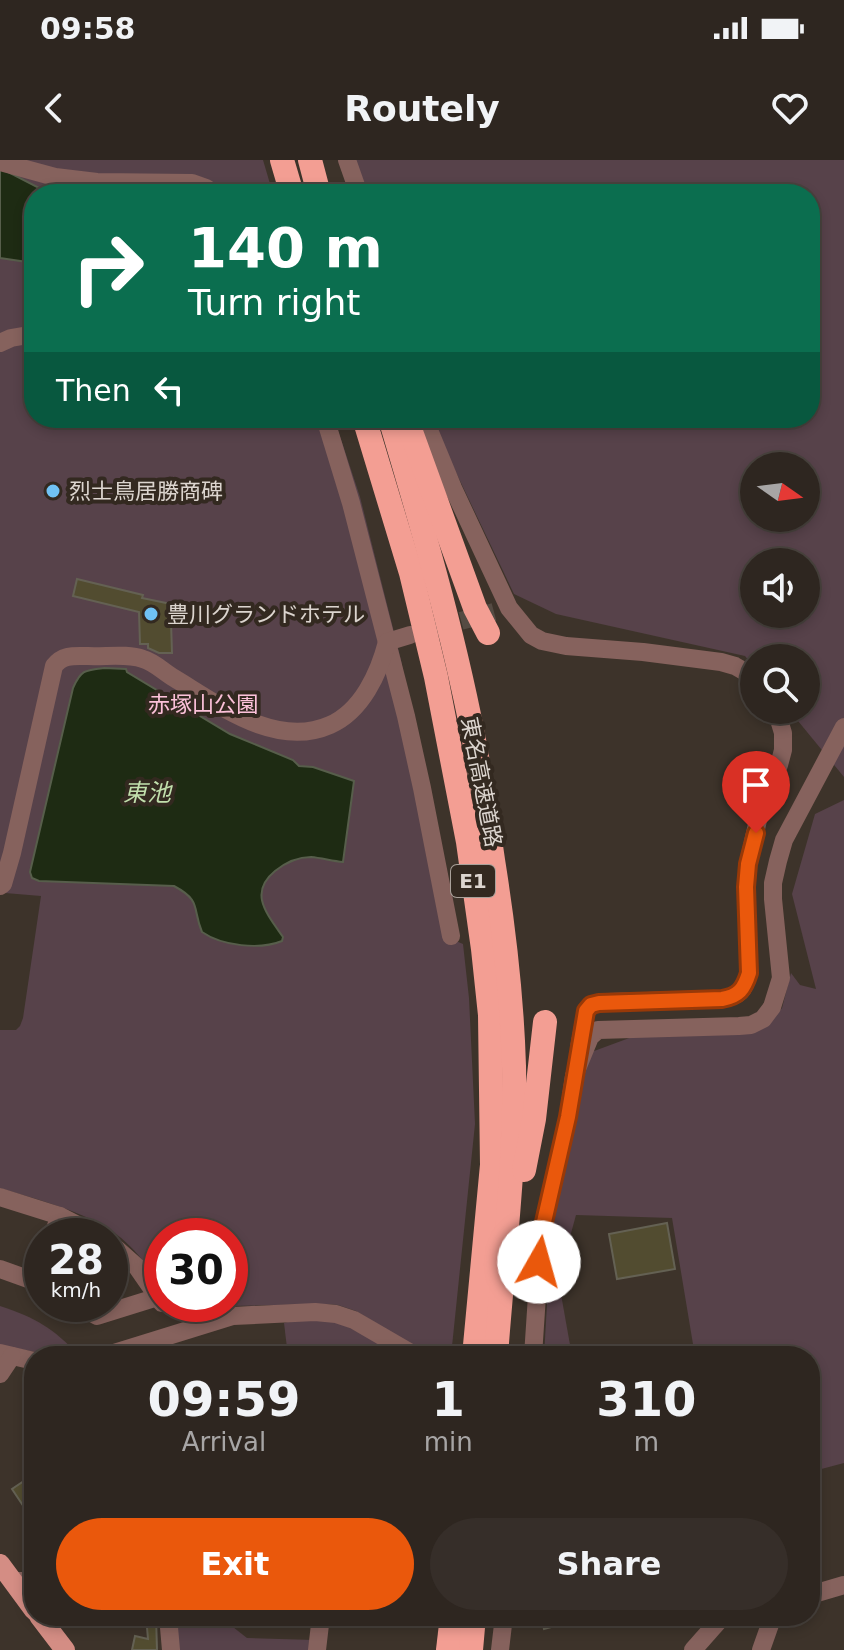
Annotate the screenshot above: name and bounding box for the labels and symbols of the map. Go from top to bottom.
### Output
north arrow [740,452,820,532]
place label: 烈士鳥居勝商碑 [69,479,223,504]
marker: 烈士鳥居勝商碑 [44,482,62,500]
place label: 豊川グランドホテル [167,602,365,627]
marker: 豊川グランドホテル [142,605,160,623]
park label: 赤塚山公園 [148,692,258,717]
street label: 東名高速道路 [457,715,506,849]
pin [722,751,790,833]
water label: 東池 [123,779,173,807]
road number: E1 [451,865,495,897]
speed limit sign: 30 [144,1218,248,1322]
position arrow [497,1220,581,1304]

